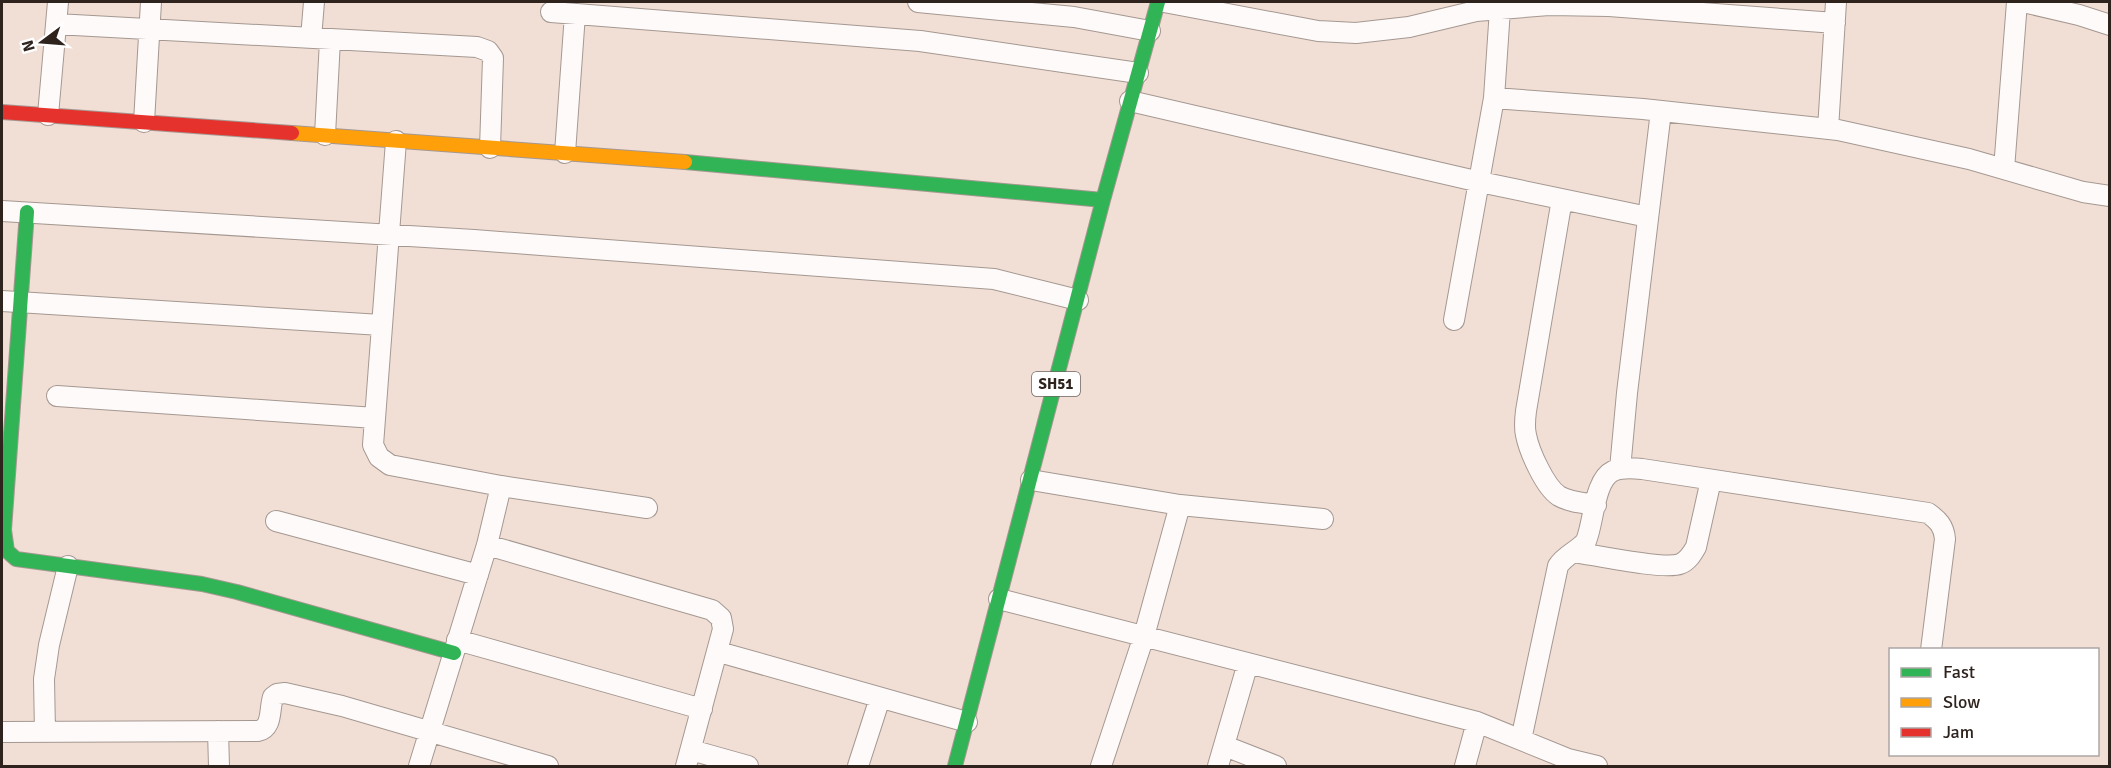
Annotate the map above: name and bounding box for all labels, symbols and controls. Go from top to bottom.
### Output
north arrow [12,12,72,72]
text: N [17,38,40,54]
road number: SH51 [1032,372,1080,396]
legend [1889,648,2099,756]
text: Fast [1943,661,1975,683]
text: Slow [1943,691,1980,713]
text: Jam [1943,721,1974,743]

